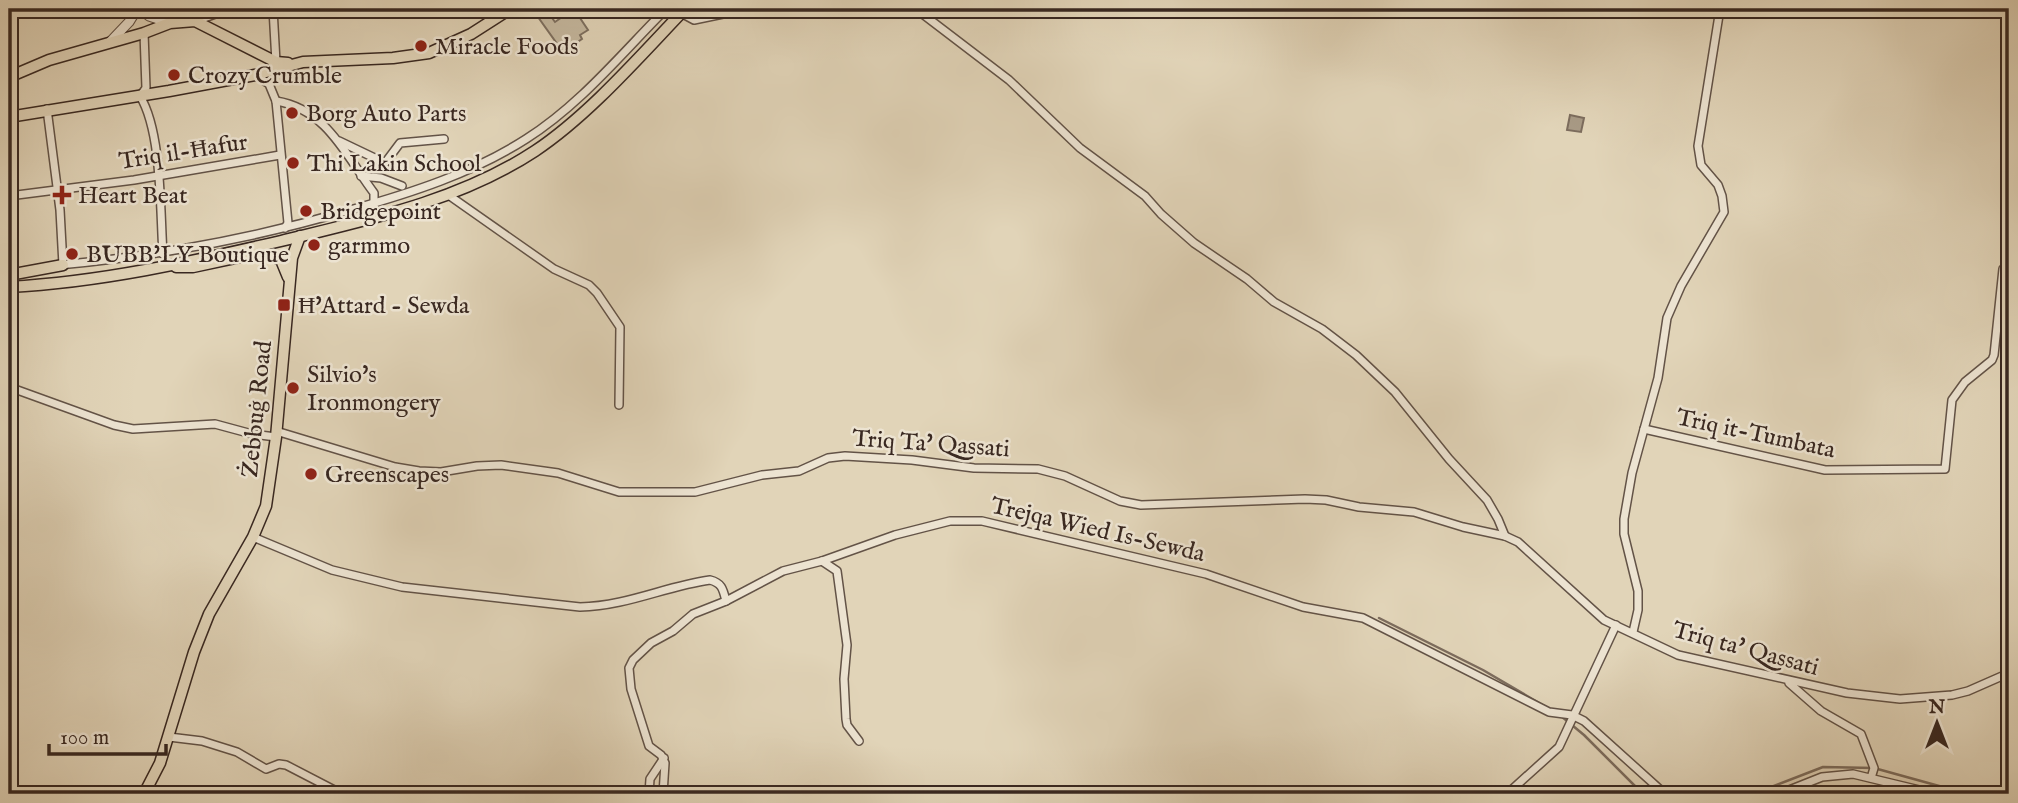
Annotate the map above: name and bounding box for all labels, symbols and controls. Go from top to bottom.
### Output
place label: Miracle Foods [435,32,578,63]
marker: Miracle Foods [413,38,429,54]
place label: Crozy Crumble [188,61,342,92]
marker: Crozy Crumble [166,67,182,83]
place label: Borg Auto Parts [306,99,466,130]
marker: Borg Auto Parts [284,105,300,121]
street label: Triq il-Ħafur [117,127,250,178]
place label: Thi Lakin School [307,149,482,180]
marker: Thi Lakin School [285,155,301,171]
place label: Heart Beat [78,181,187,212]
marker: Heart Beat [52,185,72,205]
place label: Bridgepoint [320,197,441,228]
marker: Bridgepoint [298,203,314,219]
place label: garmmo [328,231,410,262]
marker: garmmo [306,237,322,253]
place label: BUBB'LY Boutique [86,240,289,271]
marker: BUBB'LY Boutique [64,246,80,262]
place label: Ħ'Attard - Sewda [298,291,470,322]
marker: Ħ'Attard - Sewda [276,297,292,313]
street label: Żebbuġ Road [235,339,280,479]
place label: Silvio's Ironmongery [307,360,441,419]
marker: Silvio's Ironmongery [285,380,301,396]
street label: Triq it-Tumbata [1673,402,1839,467]
street label: Triq Ta' Qassati [851,424,1011,465]
place label: Greenscapes [325,460,449,491]
marker: Greenscapes [303,466,319,482]
street label: Trejqa Wied Is-Sewda [988,491,1208,570]
street label: Triq ta' Qassati [1669,615,1822,684]
north arrow [1902,688,1972,758]
text: N [1928,696,1946,720]
scale bar [49,712,166,756]
text: 100 m [60,725,109,752]

